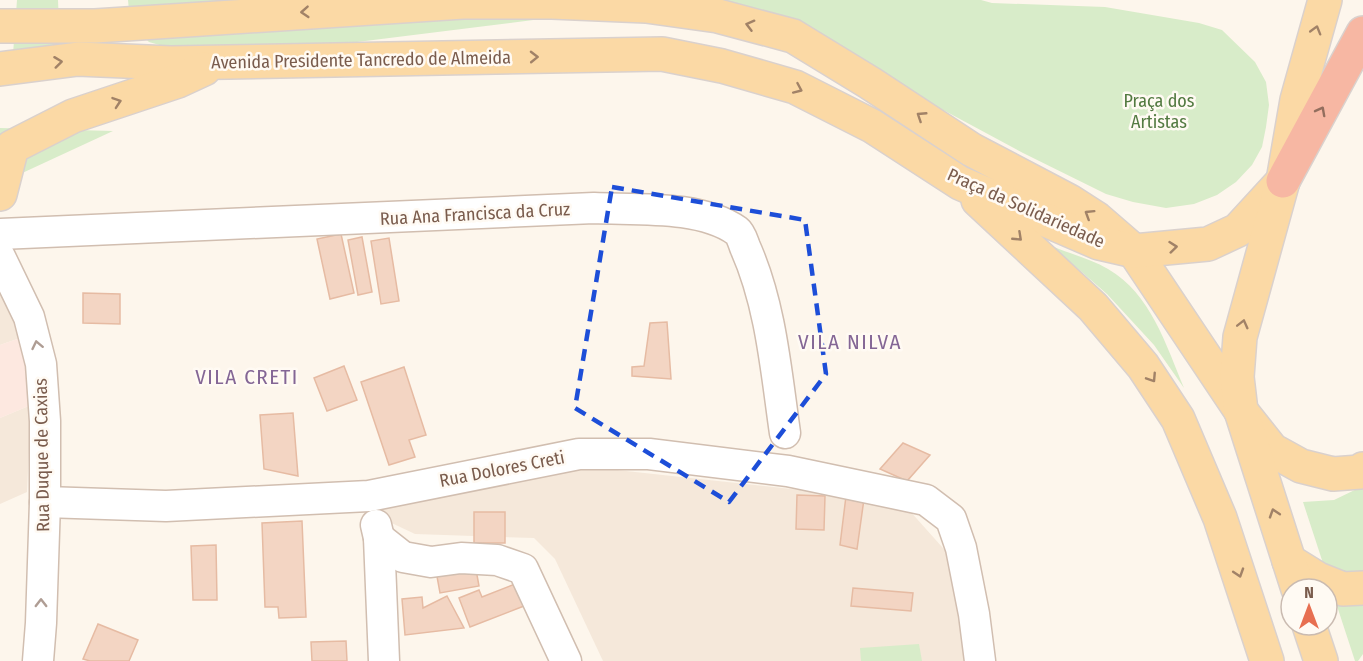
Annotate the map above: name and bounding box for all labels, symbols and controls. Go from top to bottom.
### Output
one-way arrow [301,6,310,19]
one-way arrow [745,19,755,32]
one-way arrow [1309,25,1321,36]
street label: Avenida Presidente Tancredo de Almeida [211,46,511,74]
one-way arrow [529,51,538,63]
one-way arrow [54,56,63,69]
one-way arrow [792,82,803,94]
park label: Praça dos Artistas [1124,90,1195,133]
one-way arrow [111,96,122,109]
one-way arrow [1314,107,1325,118]
one-way arrow [916,113,927,124]
street label: Praça da Solidariedade [944,163,1108,253]
street label: Rua Ana Francisca da Cruz [379,198,571,230]
one-way arrow [1085,209,1095,221]
one-way arrow [1011,230,1022,241]
one-way arrow [1168,241,1177,254]
one-way arrow [1236,319,1249,329]
district label: VILA NILVA [798,329,902,355]
one-way arrow [31,341,44,351]
district label: VILA CRETI [195,364,299,390]
one-way arrow [1144,372,1156,382]
street label: Rua Duque de Caxias [30,378,54,532]
street label: Rua Dolores Creti [438,446,566,492]
one-way arrow [1269,508,1281,519]
one-way arrow [1231,567,1244,578]
north arrow [1279,577,1339,637]
text: N [1304,583,1314,602]
one-way arrow [35,598,47,607]

